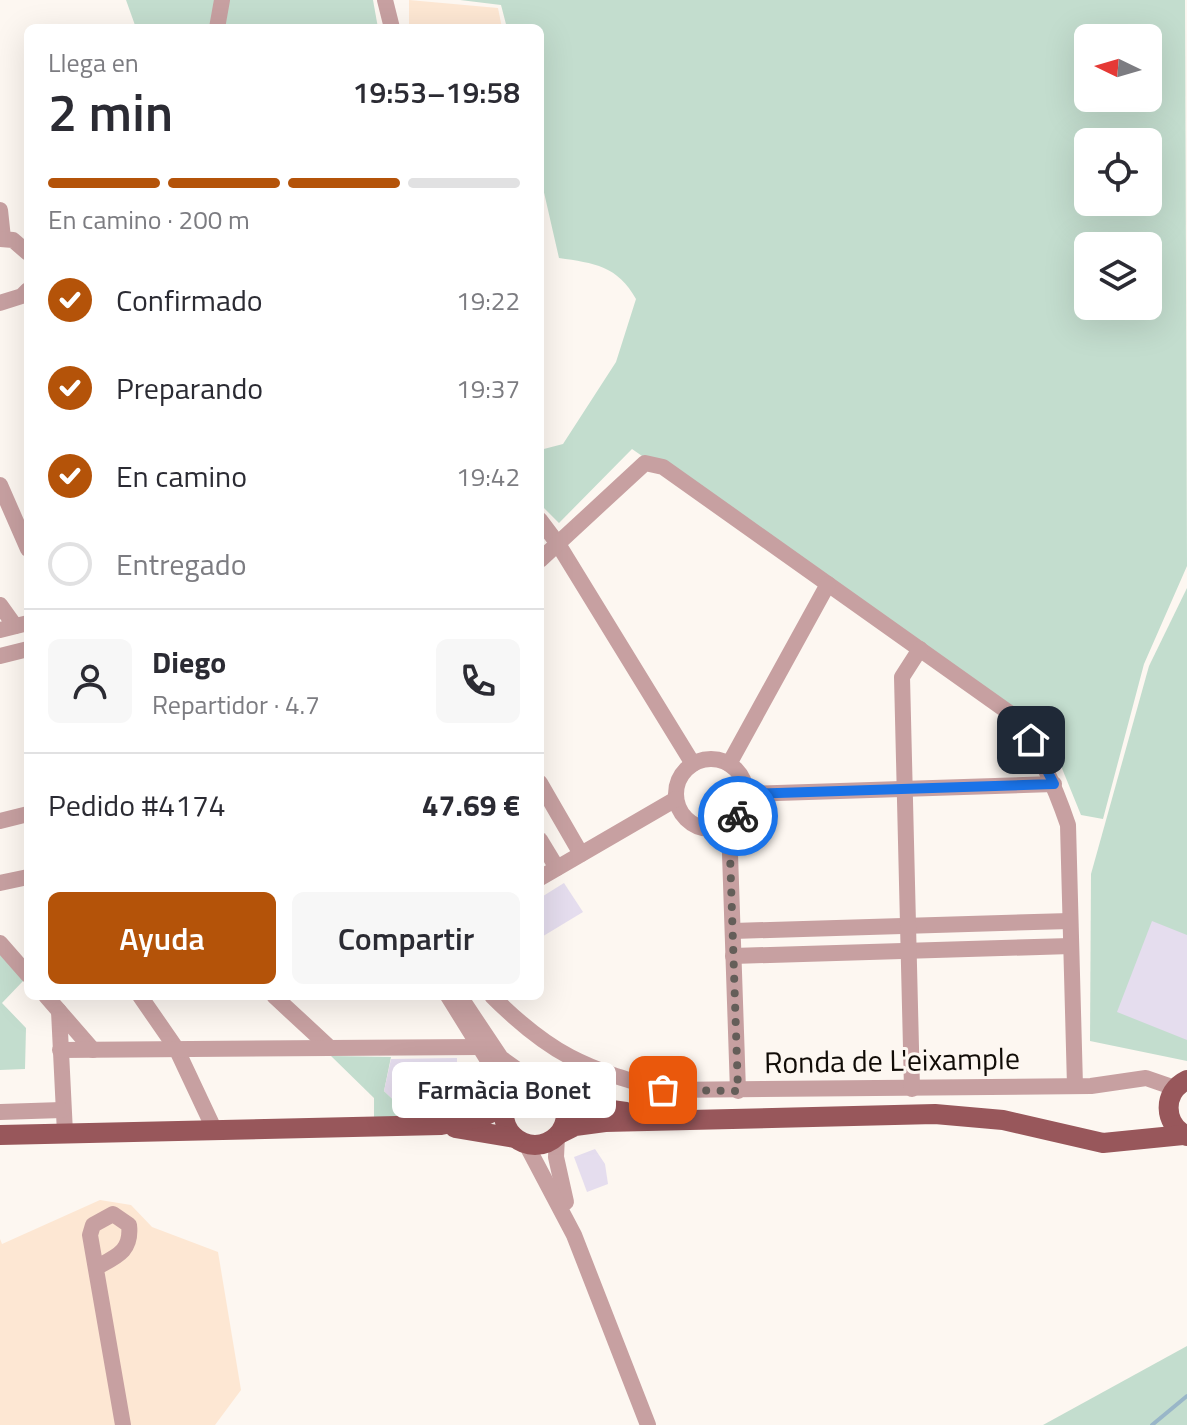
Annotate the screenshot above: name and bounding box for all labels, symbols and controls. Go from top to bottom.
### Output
north arrow [1074,24,1162,112]
map controls [1074,24,1162,320]
text: Llega en [48,43,139,82]
text: 19:53–19:58 [353,69,520,115]
text: 2 min [48,72,173,151]
button: locate [1074,128,1162,216]
text: En camino · 200 m [48,200,250,239]
button: layers [1074,232,1162,320]
text: Confirmado [116,277,263,323]
icon: check [48,278,92,322]
text: 19:22 [456,281,520,320]
text: Preparando [116,365,263,411]
icon: check [48,366,92,410]
text: 19:37 [456,369,520,408]
text: En camino [116,453,247,499]
icon: check [48,454,92,498]
text: 19:42 [456,457,520,496]
text: Entregado [116,541,247,587]
button: person [48,639,132,723]
text: Diego [152,639,226,685]
button: phone [436,639,520,723]
text: Repartidor · 4.7 [152,685,320,724]
pin [997,706,1065,774]
icon: home [1009,718,1053,762]
courier [698,776,778,856]
text: Pedido #4174 [48,782,226,828]
text: 47.69 € [422,782,520,828]
icon: bike [716,794,760,838]
button: Ayuda [48,892,276,984]
button: Compartir [292,892,520,984]
street label: Ronda de L'eixample [764,1035,1020,1085]
pin [629,1056,697,1124]
callout: Farmàcia Bonet [391,1062,615,1118]
icon: bag [641,1068,685,1112]
text: Farmàcia Bonet [417,1070,591,1109]

